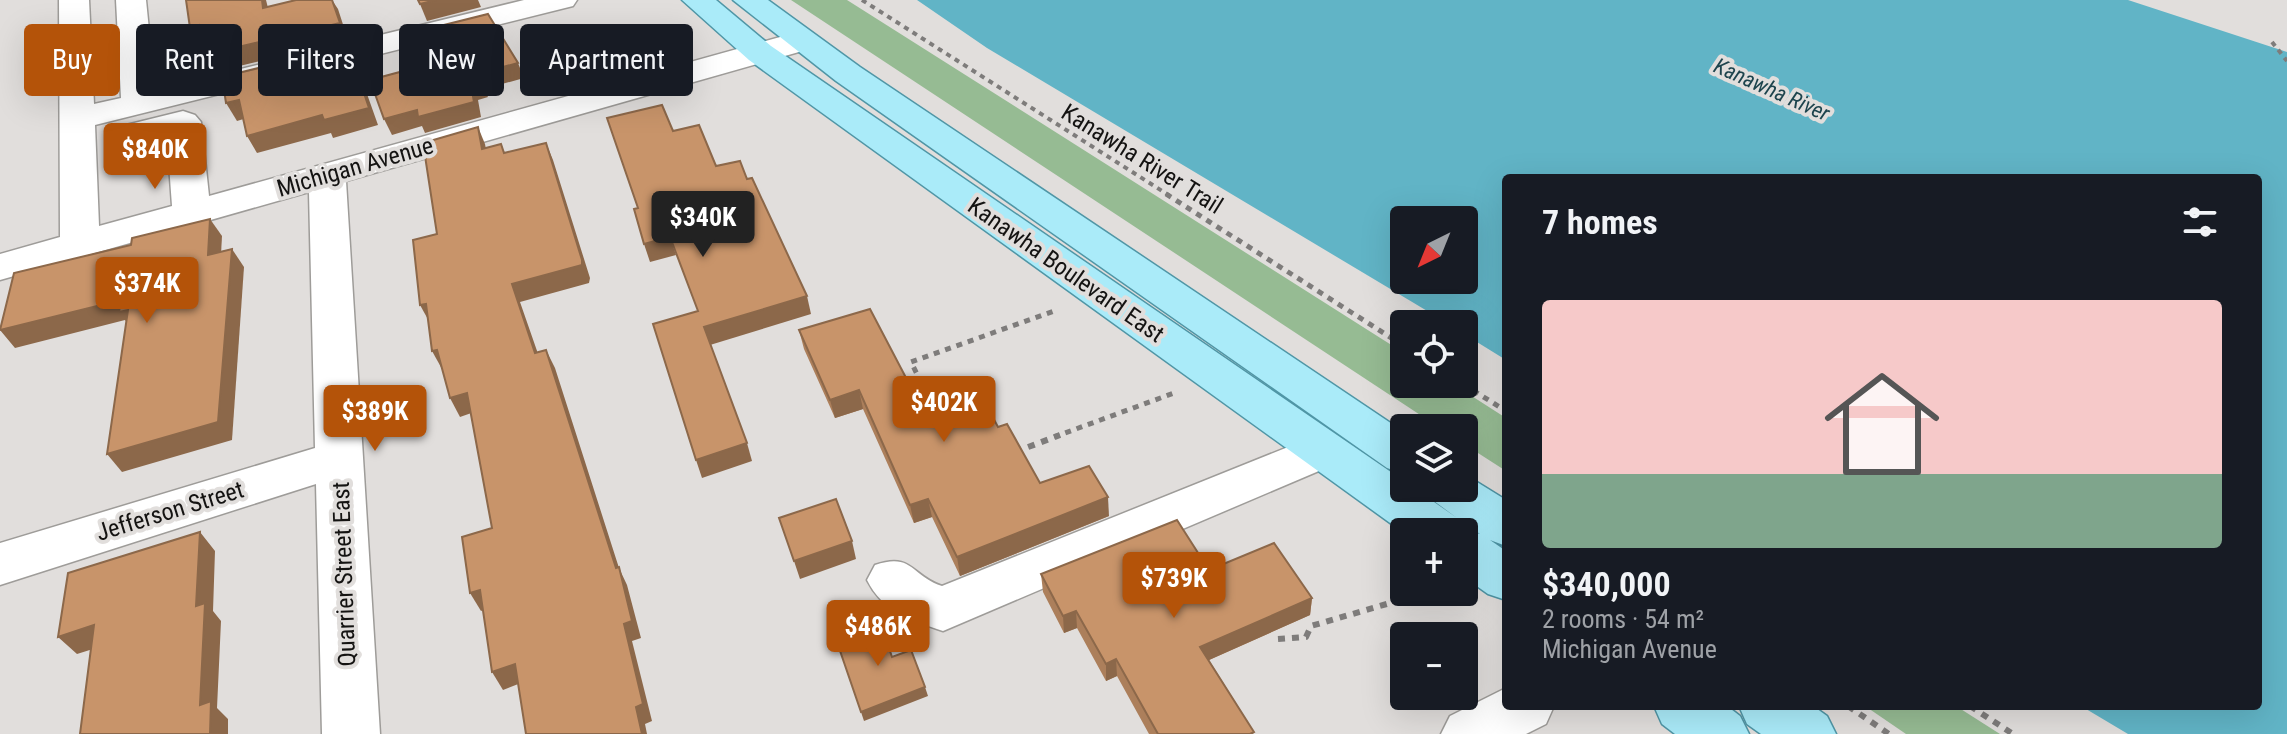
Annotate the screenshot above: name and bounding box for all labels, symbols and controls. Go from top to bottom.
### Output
chip: Buy [24,24,120,96]
chip: Rent [136,24,242,96]
chip: Filters [258,24,383,96]
chip: New [399,24,504,96]
chip: Apartment [520,24,693,96]
water label: Kanawha River [1710,53,1834,126]
street label: Kanawha River Trail [1056,98,1228,220]
pin: $840K [99,123,211,191]
street label: Michigan Avenue [274,131,436,203]
text: $840K [122,134,188,164]
pin: $340K [647,191,759,259]
street label: Kanawha Boulevard East [963,192,1169,348]
icon: filters [2178,200,2222,244]
text: $340K [670,202,736,232]
text: 7 homes [1542,202,1658,242]
north arrow [1390,206,1478,294]
map controls [1390,206,1478,710]
pin: $374K [91,257,203,325]
text: $374K [114,268,180,298]
button: locate [1390,310,1478,398]
icon: home [1810,352,1954,496]
pin: $402K [888,376,1000,444]
pin: $389K [319,385,431,453]
text: $402K [911,387,977,417]
text: $389K [342,396,408,426]
button: layers [1390,414,1478,502]
street label: Jefferson Street [93,475,247,547]
street label: Quarrier Street East [327,481,361,667]
button: + [1390,518,1478,606]
pin: $739K [1118,552,1230,620]
text: $739K [1141,563,1207,593]
text: $340,000 [1542,564,1671,604]
pin: $486K [822,600,934,668]
text: 2 rooms · 54 m² [1542,604,1704,634]
text: $486K [845,611,911,641]
button: − [1390,622,1478,710]
text: Michigan Avenue [1542,634,1717,664]

